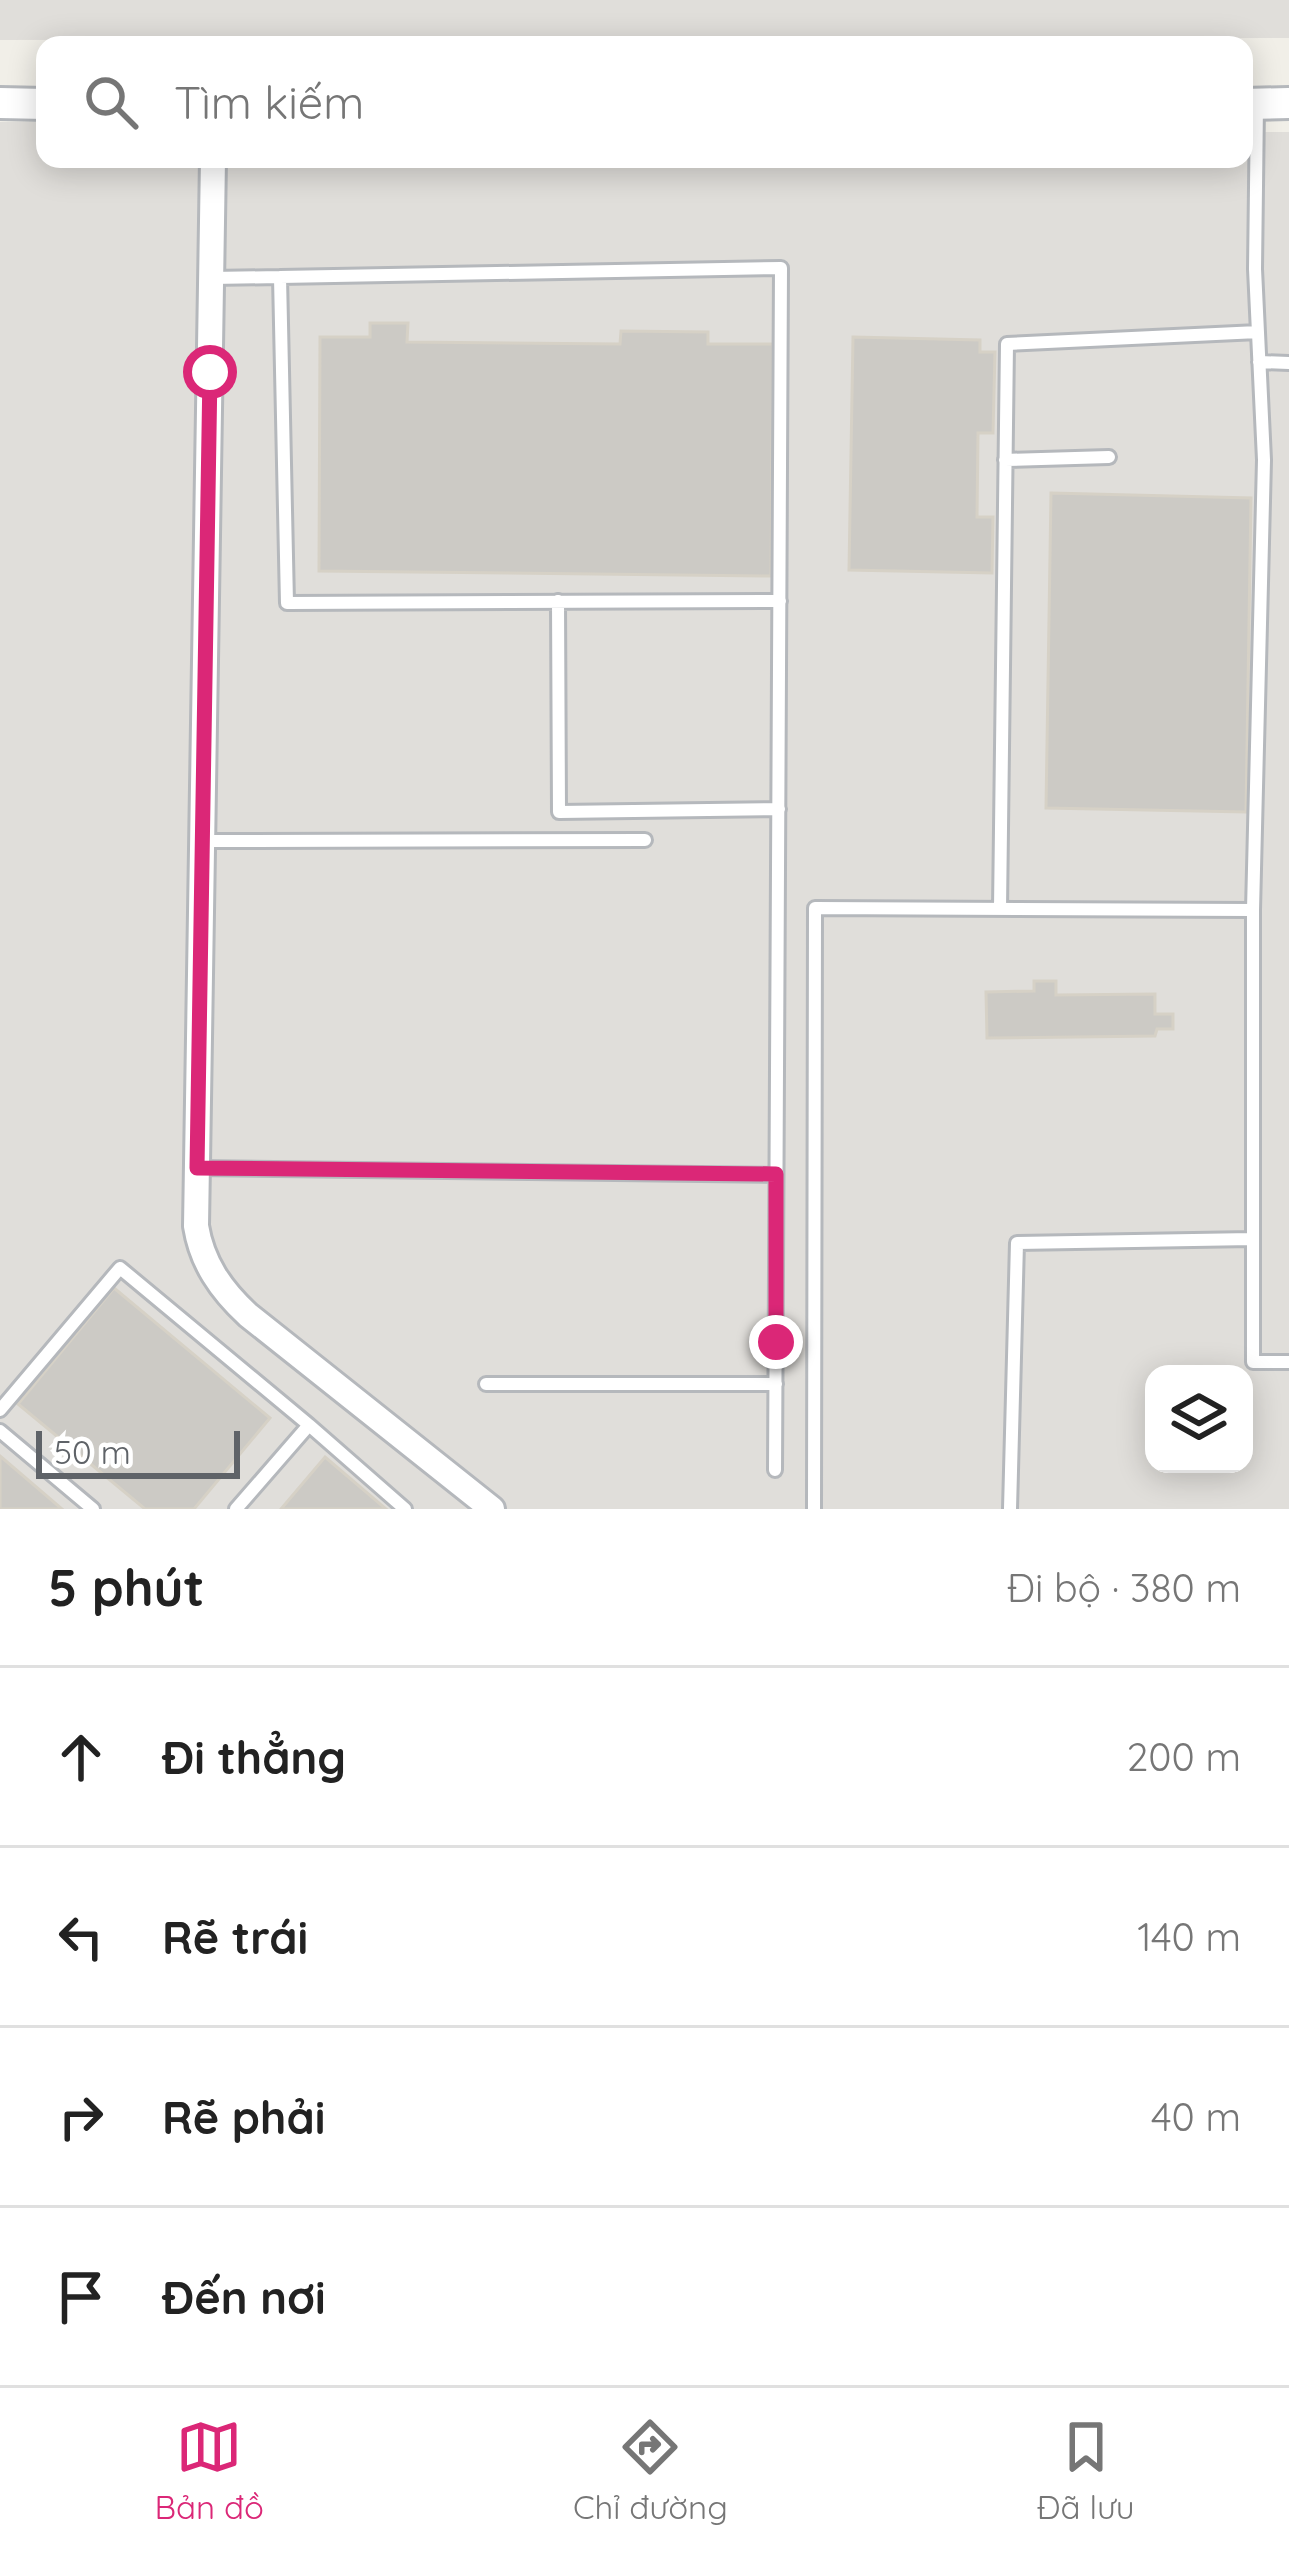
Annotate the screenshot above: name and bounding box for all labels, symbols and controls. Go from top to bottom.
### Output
search box [36,36,1253,168]
icon: search [78,69,144,135]
text: Tìm kiếm [174,74,364,130]
route start [183,345,237,399]
route end [749,1315,803,1369]
map controls [1145,1365,1253,1473]
button: layers [1145,1365,1253,1473]
scale bar [36,1425,240,1478]
text: 50 m [54,1431,131,1472]
text: 5 phút [48,1555,204,1619]
text: Đi bộ · 380 m [1007,1563,1241,1612]
icon: ahead [48,1724,114,1790]
text: Đi thẳng [162,1729,346,1785]
text: 200 m [1127,1732,1241,1781]
icon: left [48,1904,114,1970]
text: Rẽ trái [162,1909,308,1965]
text: 140 m [1137,1912,1241,1961]
icon: right [48,2084,114,2150]
text: Rẽ phải [162,2089,325,2145]
text: 40 m [1151,2092,1241,2141]
icon: arrive [48,2264,114,2330]
text: Đến nơi [162,2269,326,2325]
tab: Bản đồ [155,2414,264,2527]
tab: Chỉ đường [573,2414,728,2527]
tab: Đã lưu [1037,2414,1134,2527]

